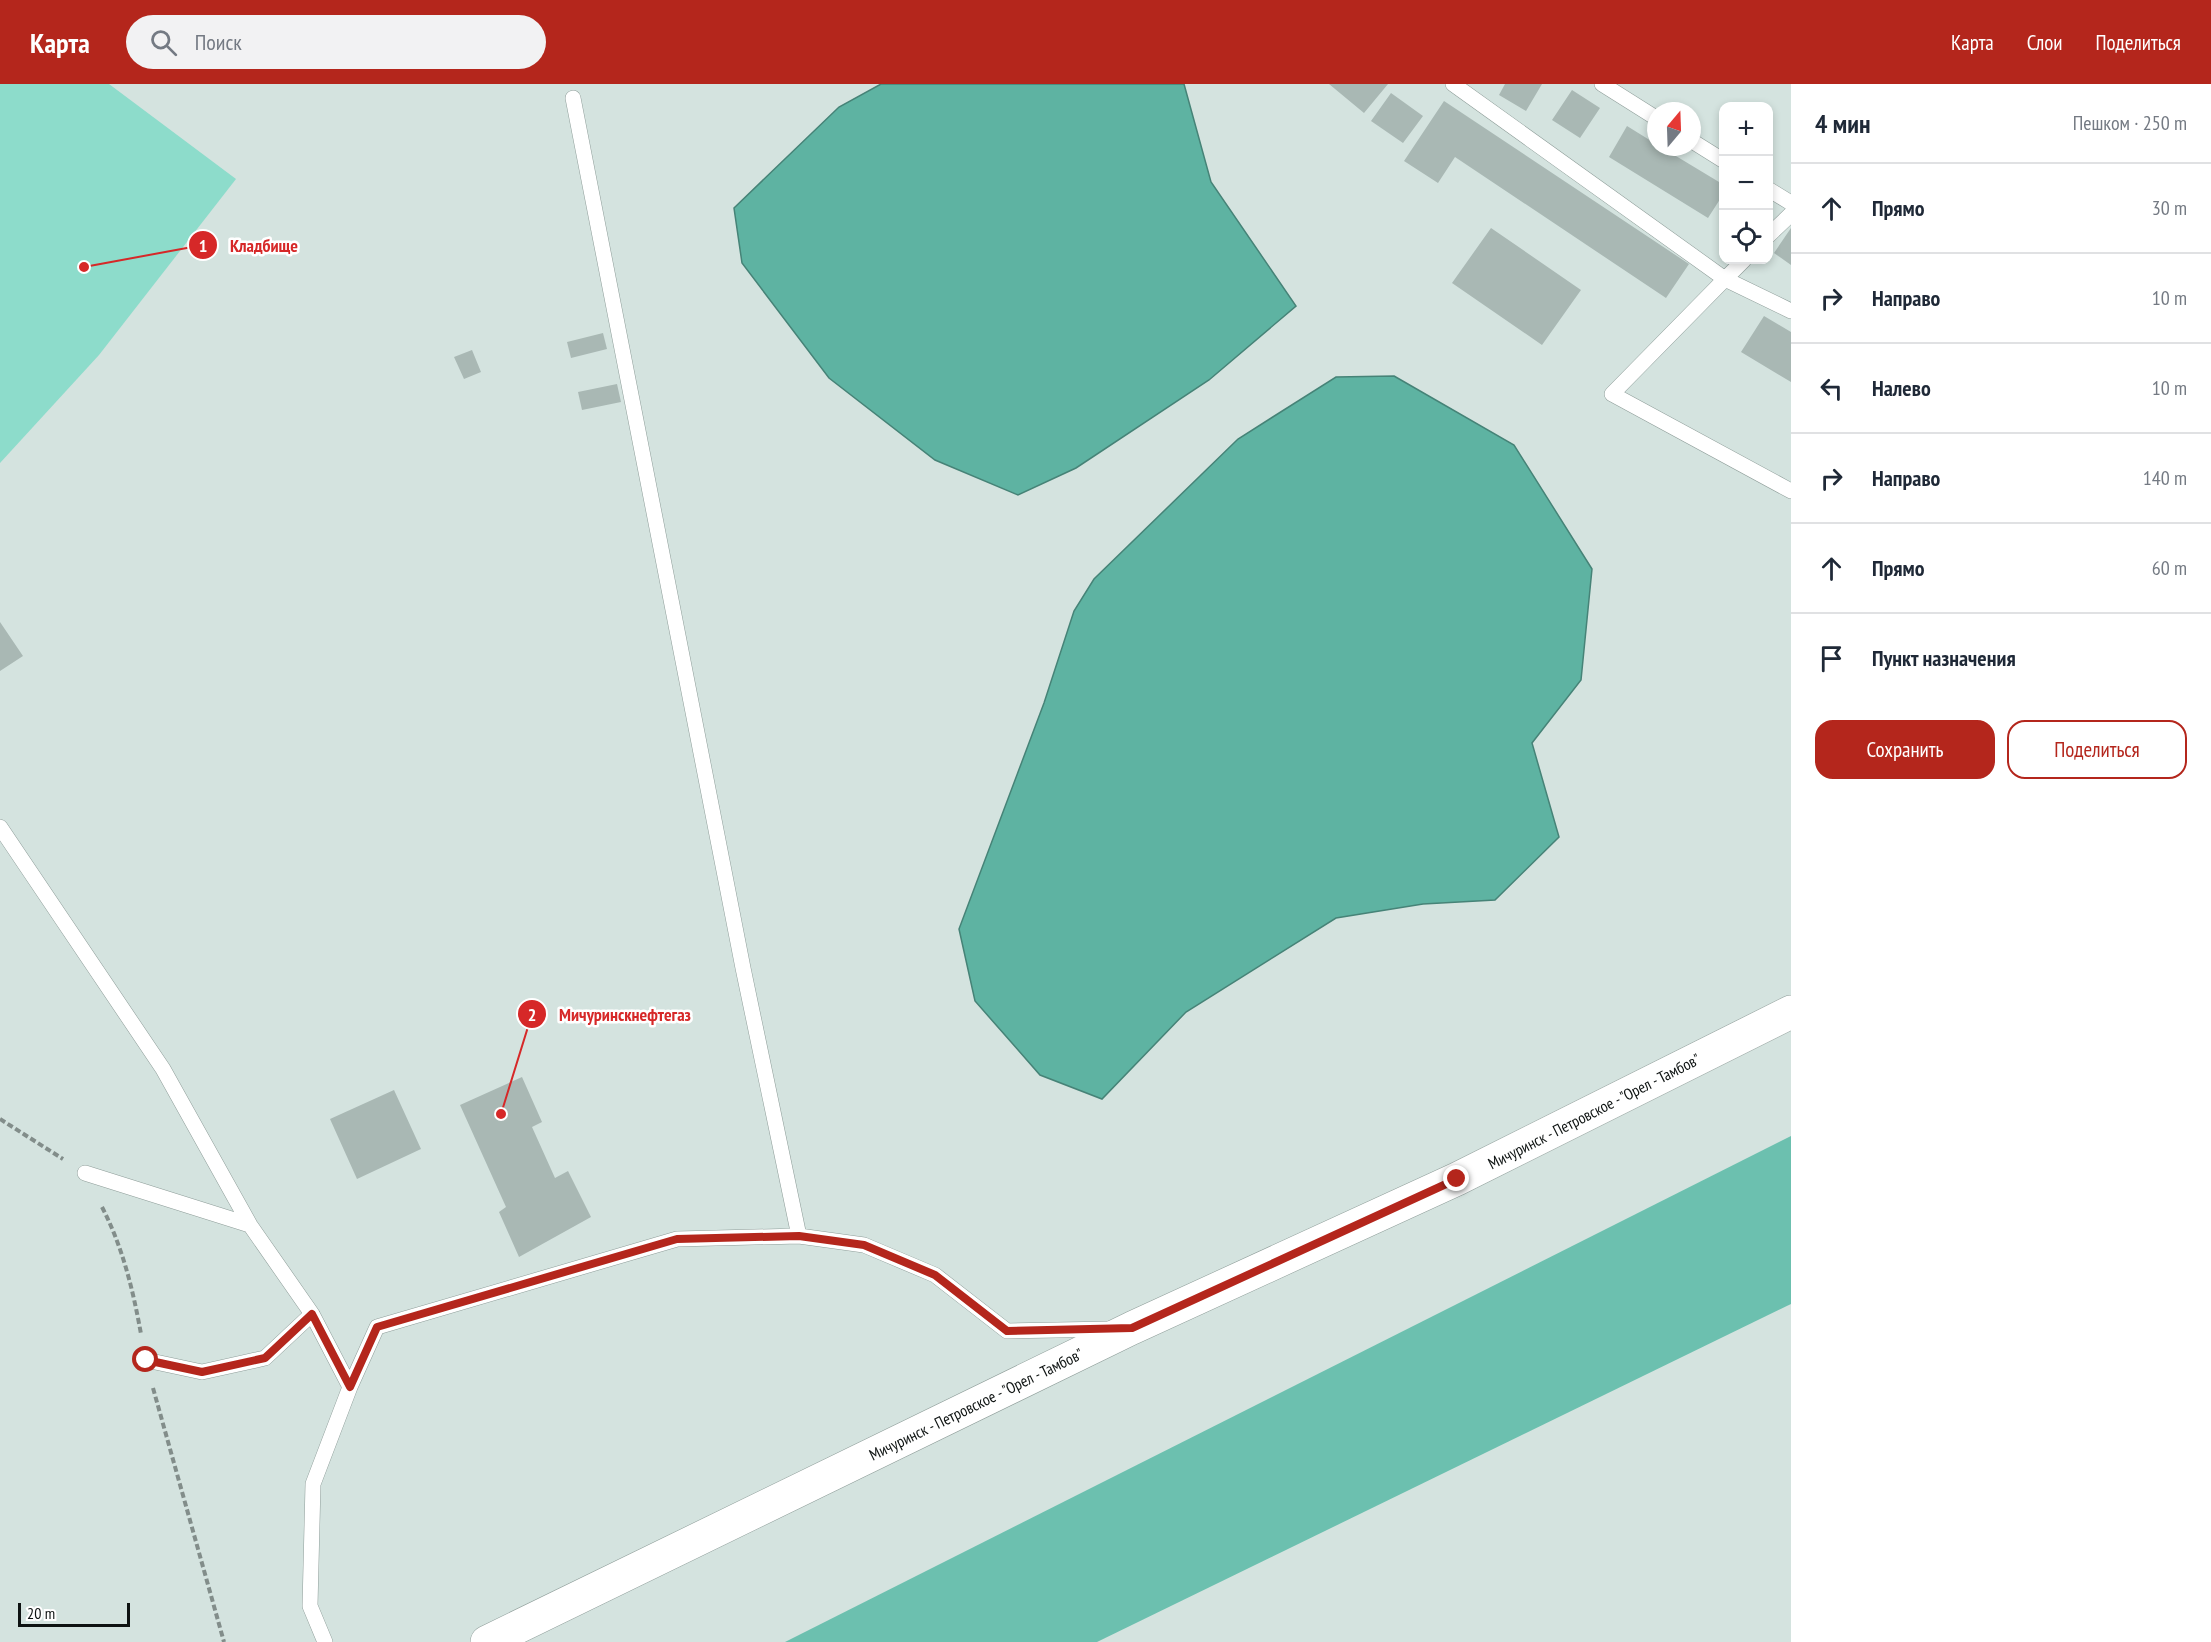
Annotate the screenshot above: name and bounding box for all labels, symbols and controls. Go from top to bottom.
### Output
search box [126,15,546,69]
text: Карта [30,24,90,61]
icon: search [147,26,180,59]
text: Поиск [195,28,242,56]
text: Карта [1951,29,1994,56]
text: Слои [2027,29,2062,56]
text: Поделиться [2095,29,2181,56]
north arrow [1647,102,1701,156]
map controls [1719,102,1773,264]
button: + [1719,102,1773,156]
text: 4 мин [1815,107,1870,140]
text: Пешком · 250 m [2073,110,2187,136]
button: − [1719,156,1773,210]
icon: ahead [1815,192,1848,225]
text: Прямо [1872,194,1925,222]
text: 30 m [2152,195,2187,221]
button: locate [1719,210,1773,264]
callout: Кладбище [188,227,310,263]
text: 1 [199,234,207,257]
text: Кладбище [230,234,298,257]
icon: right [1815,282,1848,315]
text: Направо [1872,284,1940,312]
text: 10 m [2152,285,2187,311]
icon: left [1815,372,1848,405]
text: Налево [1872,374,1931,402]
text: 10 m [2152,375,2187,401]
icon: right [1815,462,1848,495]
text: Направо [1872,464,1940,492]
text: 140 m [2143,465,2187,491]
icon: ahead [1815,552,1848,585]
text: Прямо [1872,554,1925,582]
text: 60 m [2152,555,2187,581]
icon: arrive [1815,642,1848,675]
text: Пункт назначения [1872,644,2016,672]
button: Сохранить [1815,720,1995,779]
button: Поделиться [2007,720,2187,779]
callout: Мичуринскнефтегаз [517,996,703,1032]
text: 2 [528,1003,536,1026]
text: Мичуринскнефтегаз [559,1003,691,1026]
street label: Мичуринск - Петровское - "Орел - Тамбов" [1485,1049,1703,1173]
route end [1443,1165,1469,1191]
street label: Мичуринск - Петровское - "Орел - Тамбов" [866,1343,1086,1465]
route start [132,1346,158,1372]
scale bar [18,1600,130,1628]
text: 20 m [27,1603,55,1623]

